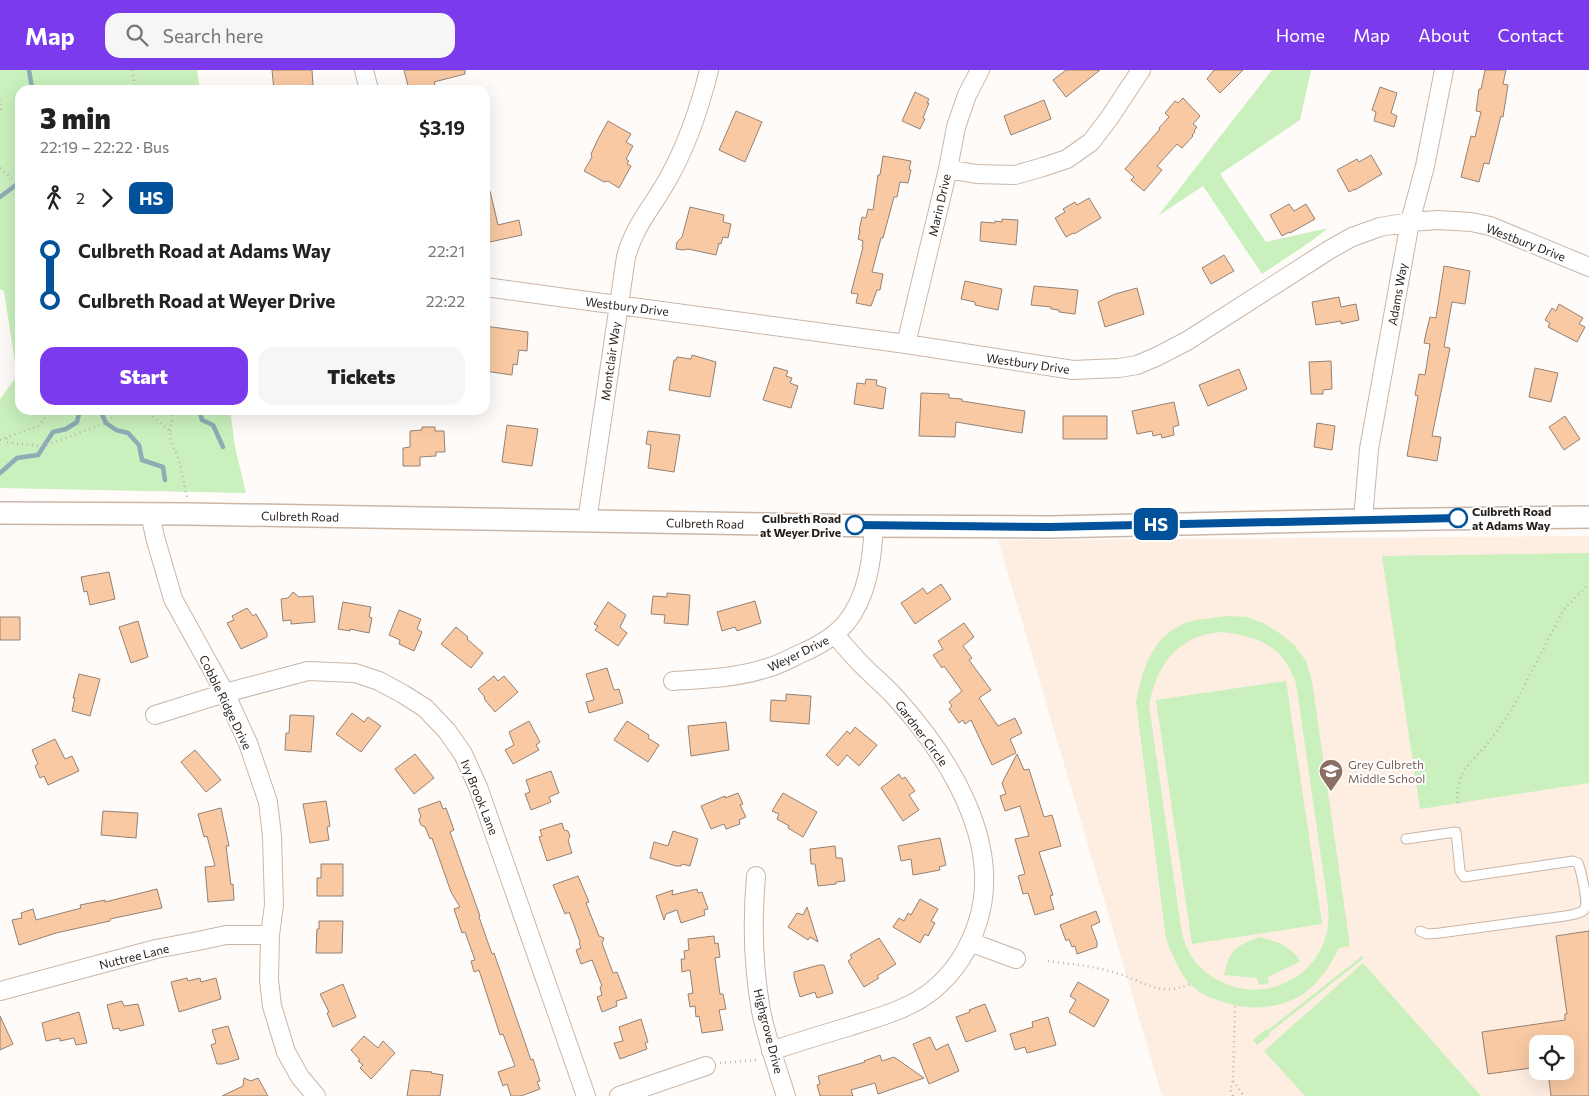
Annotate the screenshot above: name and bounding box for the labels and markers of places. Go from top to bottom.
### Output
place label: Culbreth Road at Adams Way [1472,504,1551,532]
marker: Culbreth Road at Adams Way [1448,508,1468,528]
place label: Culbreth Road at Weyer Drive [760,511,841,539]
marker: Culbreth Road at Weyer Drive [845,515,865,535]
place label: Grey Culbreth Middle School [1348,757,1425,785]
school or university icon: Grey Culbreth Middle School [1318,758,1344,792]

